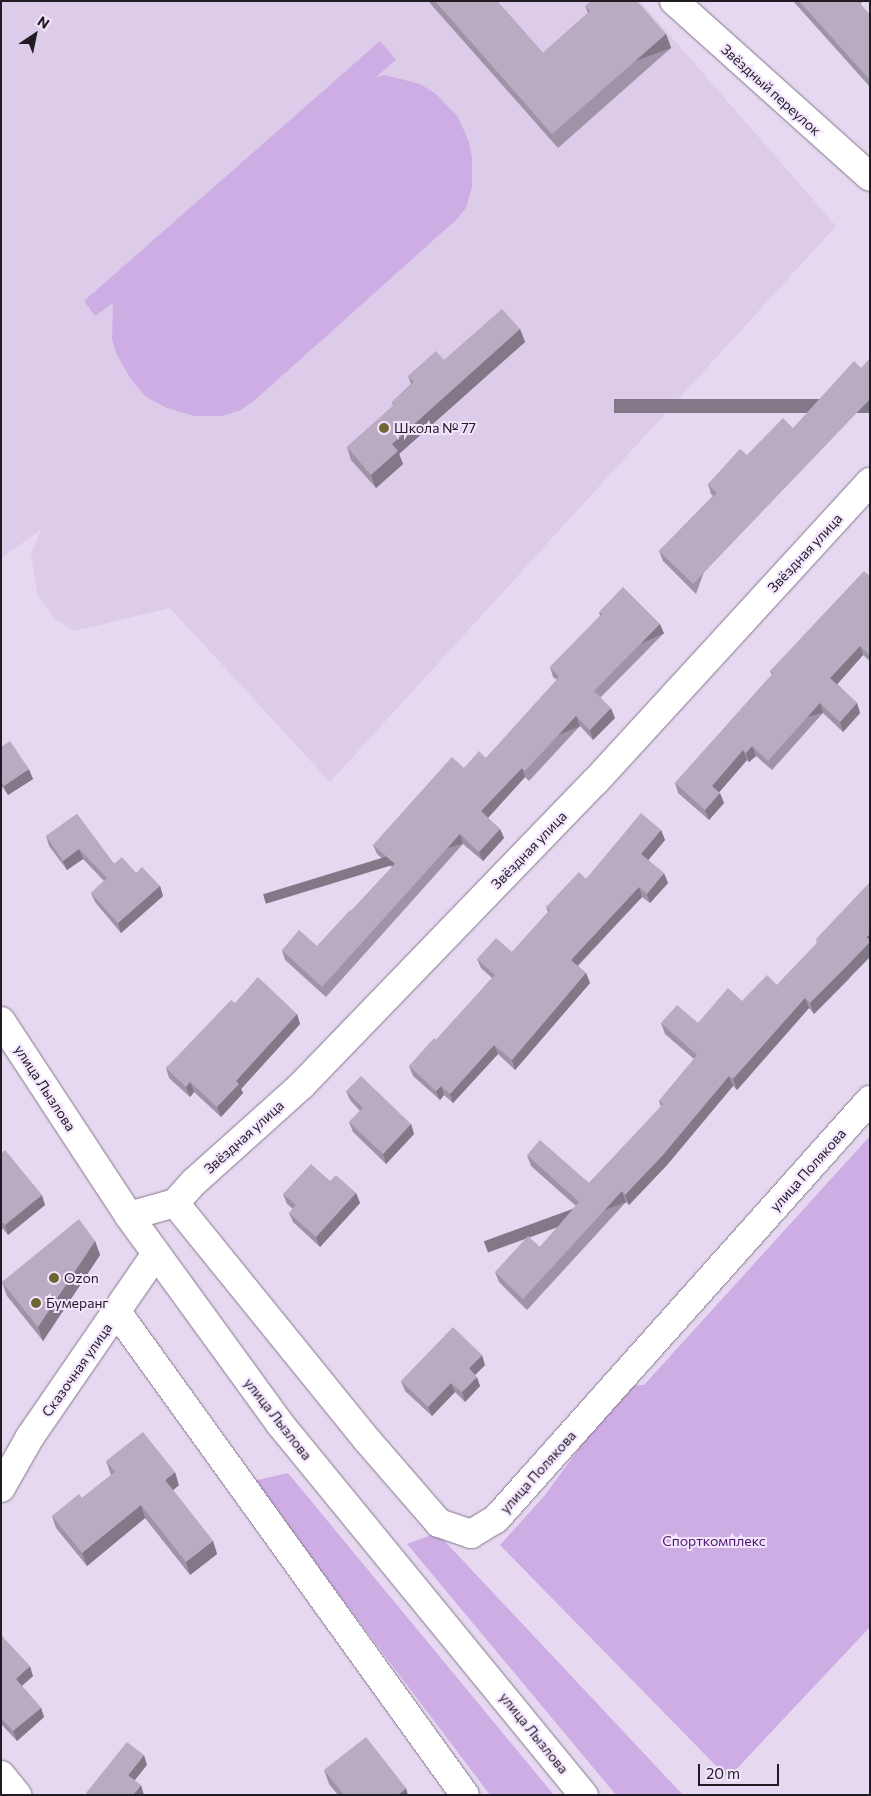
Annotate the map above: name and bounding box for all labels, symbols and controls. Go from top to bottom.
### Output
north arrow [10,10,60,60]
text: N [35,12,53,32]
street label: Звёздный переулок [718,41,824,139]
place label: Школа № 77 [394,420,476,436]
marker: Школа № 77 [378,422,390,434]
street label: Звёздная улица [764,510,846,596]
street label: Звёздная улица [488,808,570,892]
street label: улица Лызлова [11,1042,79,1134]
street label: Звёздная улица [201,1097,287,1177]
street label: улица Полякова [767,1125,849,1215]
place label: Ozon [64,1270,99,1286]
marker: Ozon [48,1272,60,1284]
place label: Бумеранг [46,1295,108,1311]
marker: Бумеранг [30,1297,42,1309]
street label: Сказочная улица [38,1320,116,1420]
street label: улица Лызлова [241,1375,315,1463]
street label: улица Полякова [497,1427,579,1517]
park label: Спорткомплекс [662,1533,766,1549]
street label: улица Лызлова [496,1689,572,1777]
scale bar [701,1754,782,1786]
text: 20 m [706,1764,740,1782]

